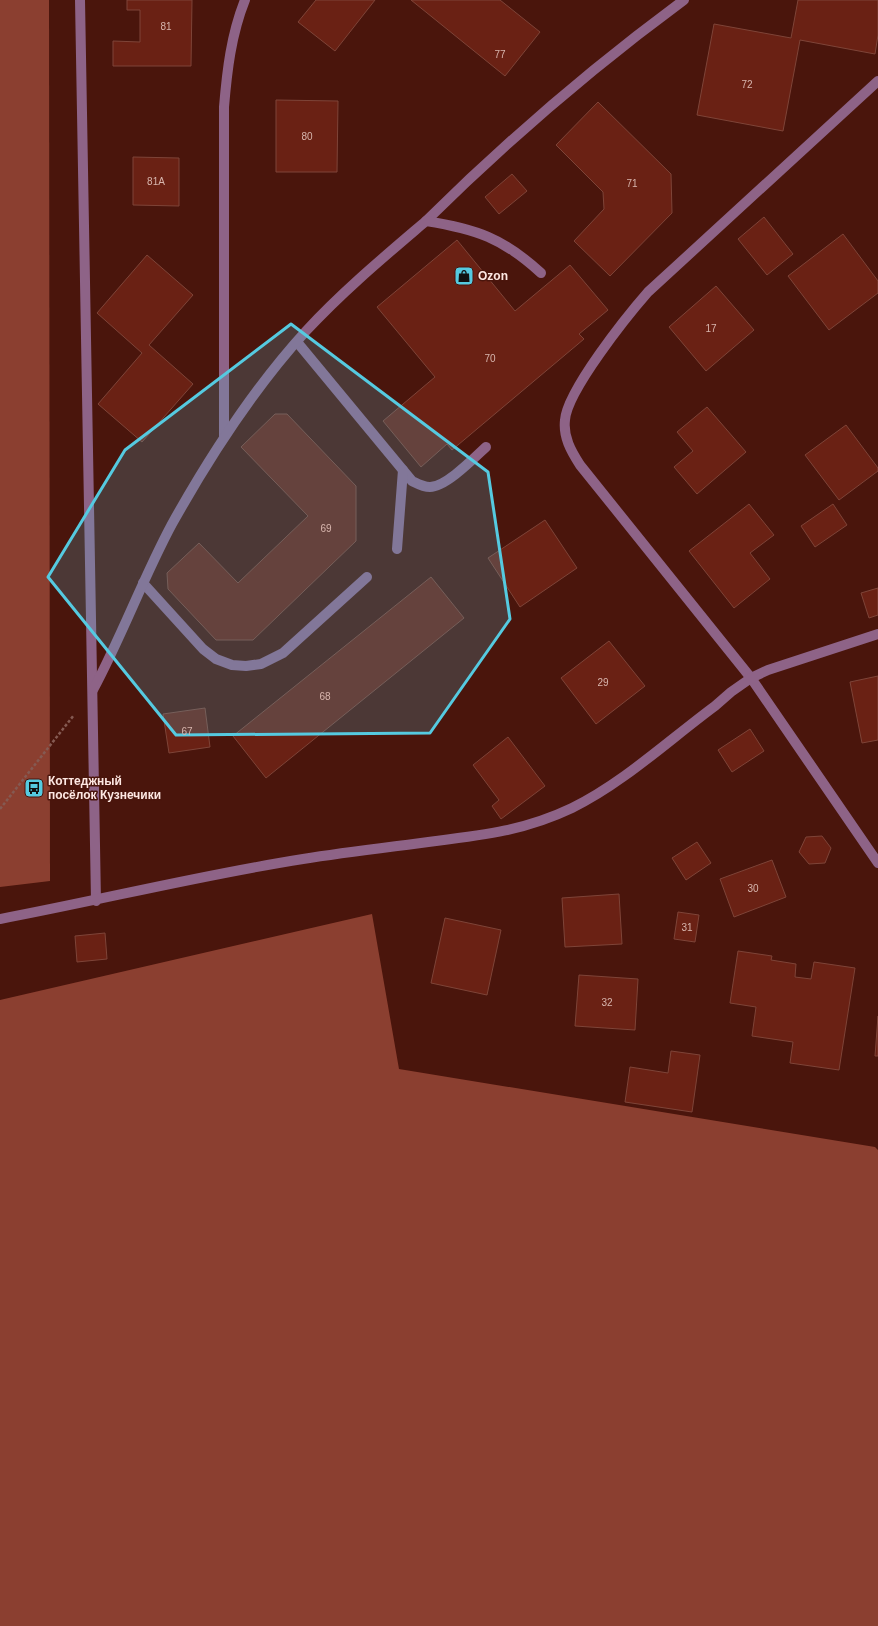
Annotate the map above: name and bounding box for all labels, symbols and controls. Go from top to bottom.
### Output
house number: 81 [160,21,172,32]
house number: 77 [494,49,506,60]
house number: 72 [741,79,753,90]
house number: 80 [301,131,313,142]
house number: 81А [147,176,165,187]
house number: 71 [626,178,638,189]
shop icon: Ozon [453,265,475,287]
place label: Ozon [478,269,508,283]
house number: 17 [705,323,717,334]
house number: 70 [484,353,496,364]
house number: 69 [320,523,332,534]
house number: 29 [597,677,609,688]
house number: 68 [319,691,331,702]
house number: 67 [181,726,193,737]
place label: Коттеджный посёлок Кузнечики [48,774,161,802]
bus stop icon: Коттеджный посёлок Кузнечики [23,777,45,799]
house number: 30 [747,883,759,894]
house number: 31 [681,922,693,933]
house number: 32 [601,997,613,1008]

